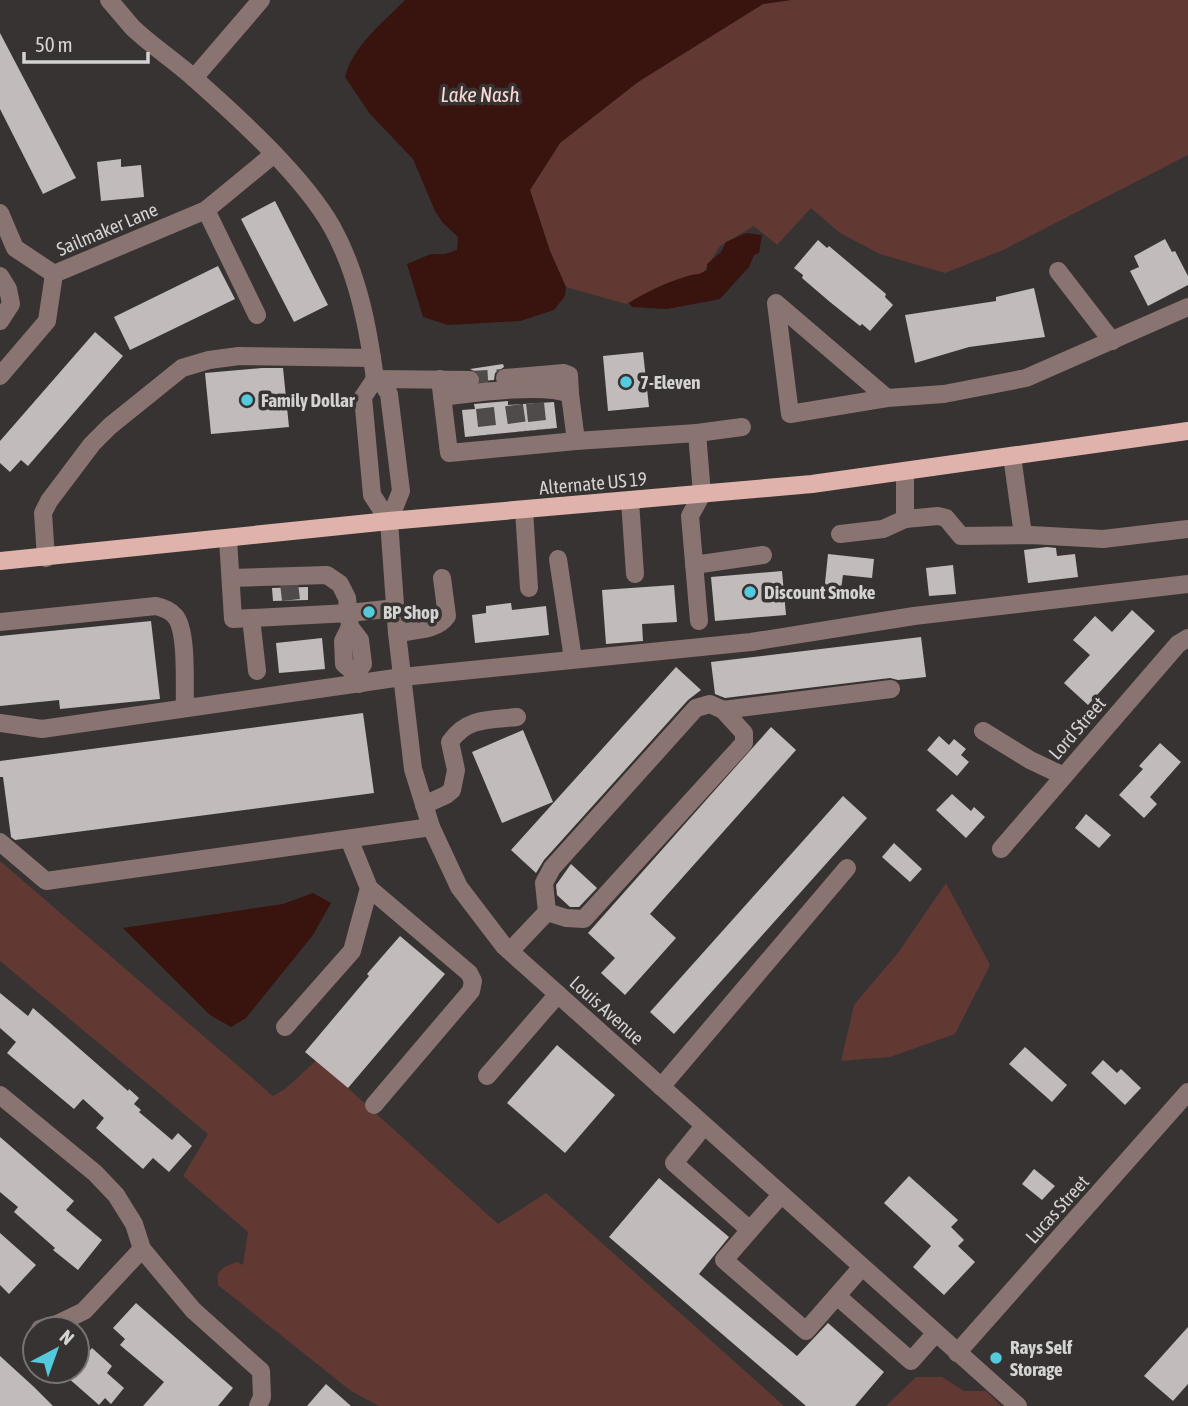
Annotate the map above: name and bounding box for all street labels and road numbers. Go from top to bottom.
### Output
street label: Sailmaker Lane [53,198,161,260]
street label: Alternate US 19 [538,467,648,499]
street label: Lord Street [1044,692,1110,764]
street label: Louis Avenue [566,971,648,1049]
street label: Lucas Street [1021,1171,1093,1247]

